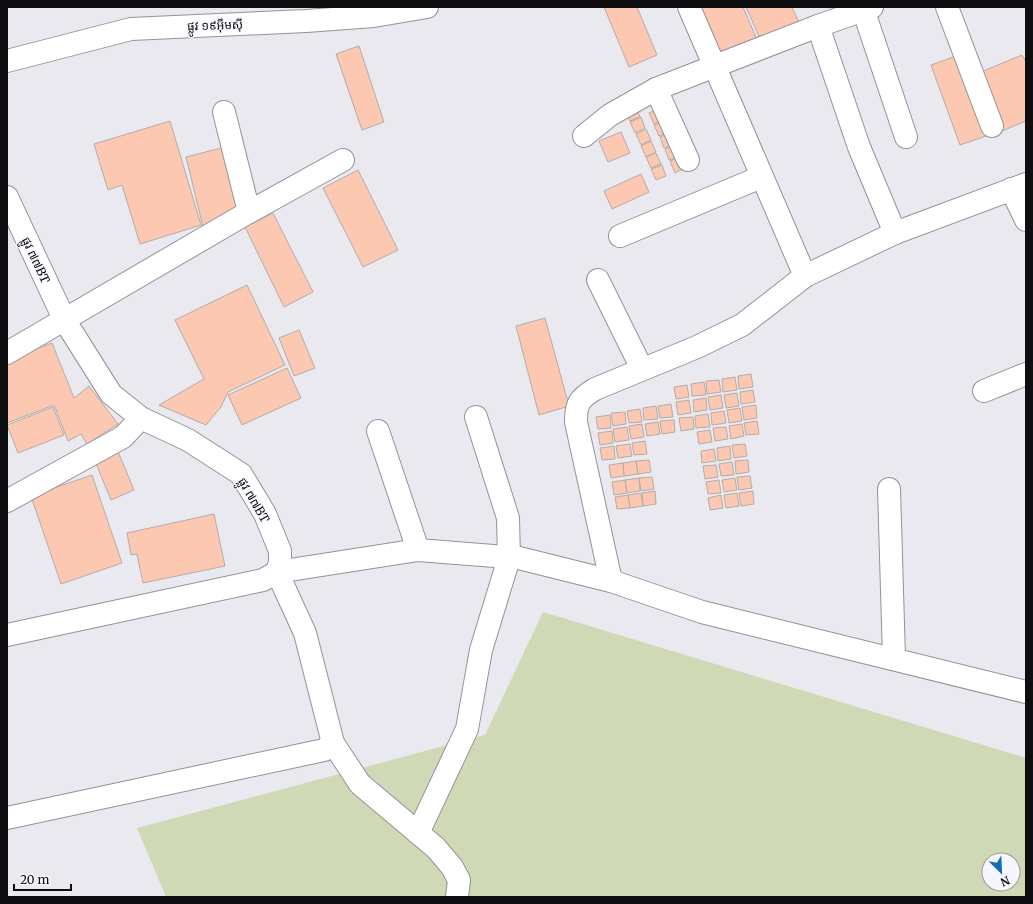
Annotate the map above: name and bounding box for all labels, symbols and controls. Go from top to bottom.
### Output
street label: ផ្លូវ ១៩អ៊ឹមស៊ី [187,17,243,37]
street label: ផ្លូវ ៧៧BT [16,234,54,288]
street label: ផ្លូវ ៧៧BT [232,475,273,528]
north arrow [981,852,1021,892]
scale bar [14,866,71,892]
text: 20 m [20,872,49,887]
text: N [998,873,1012,889]

